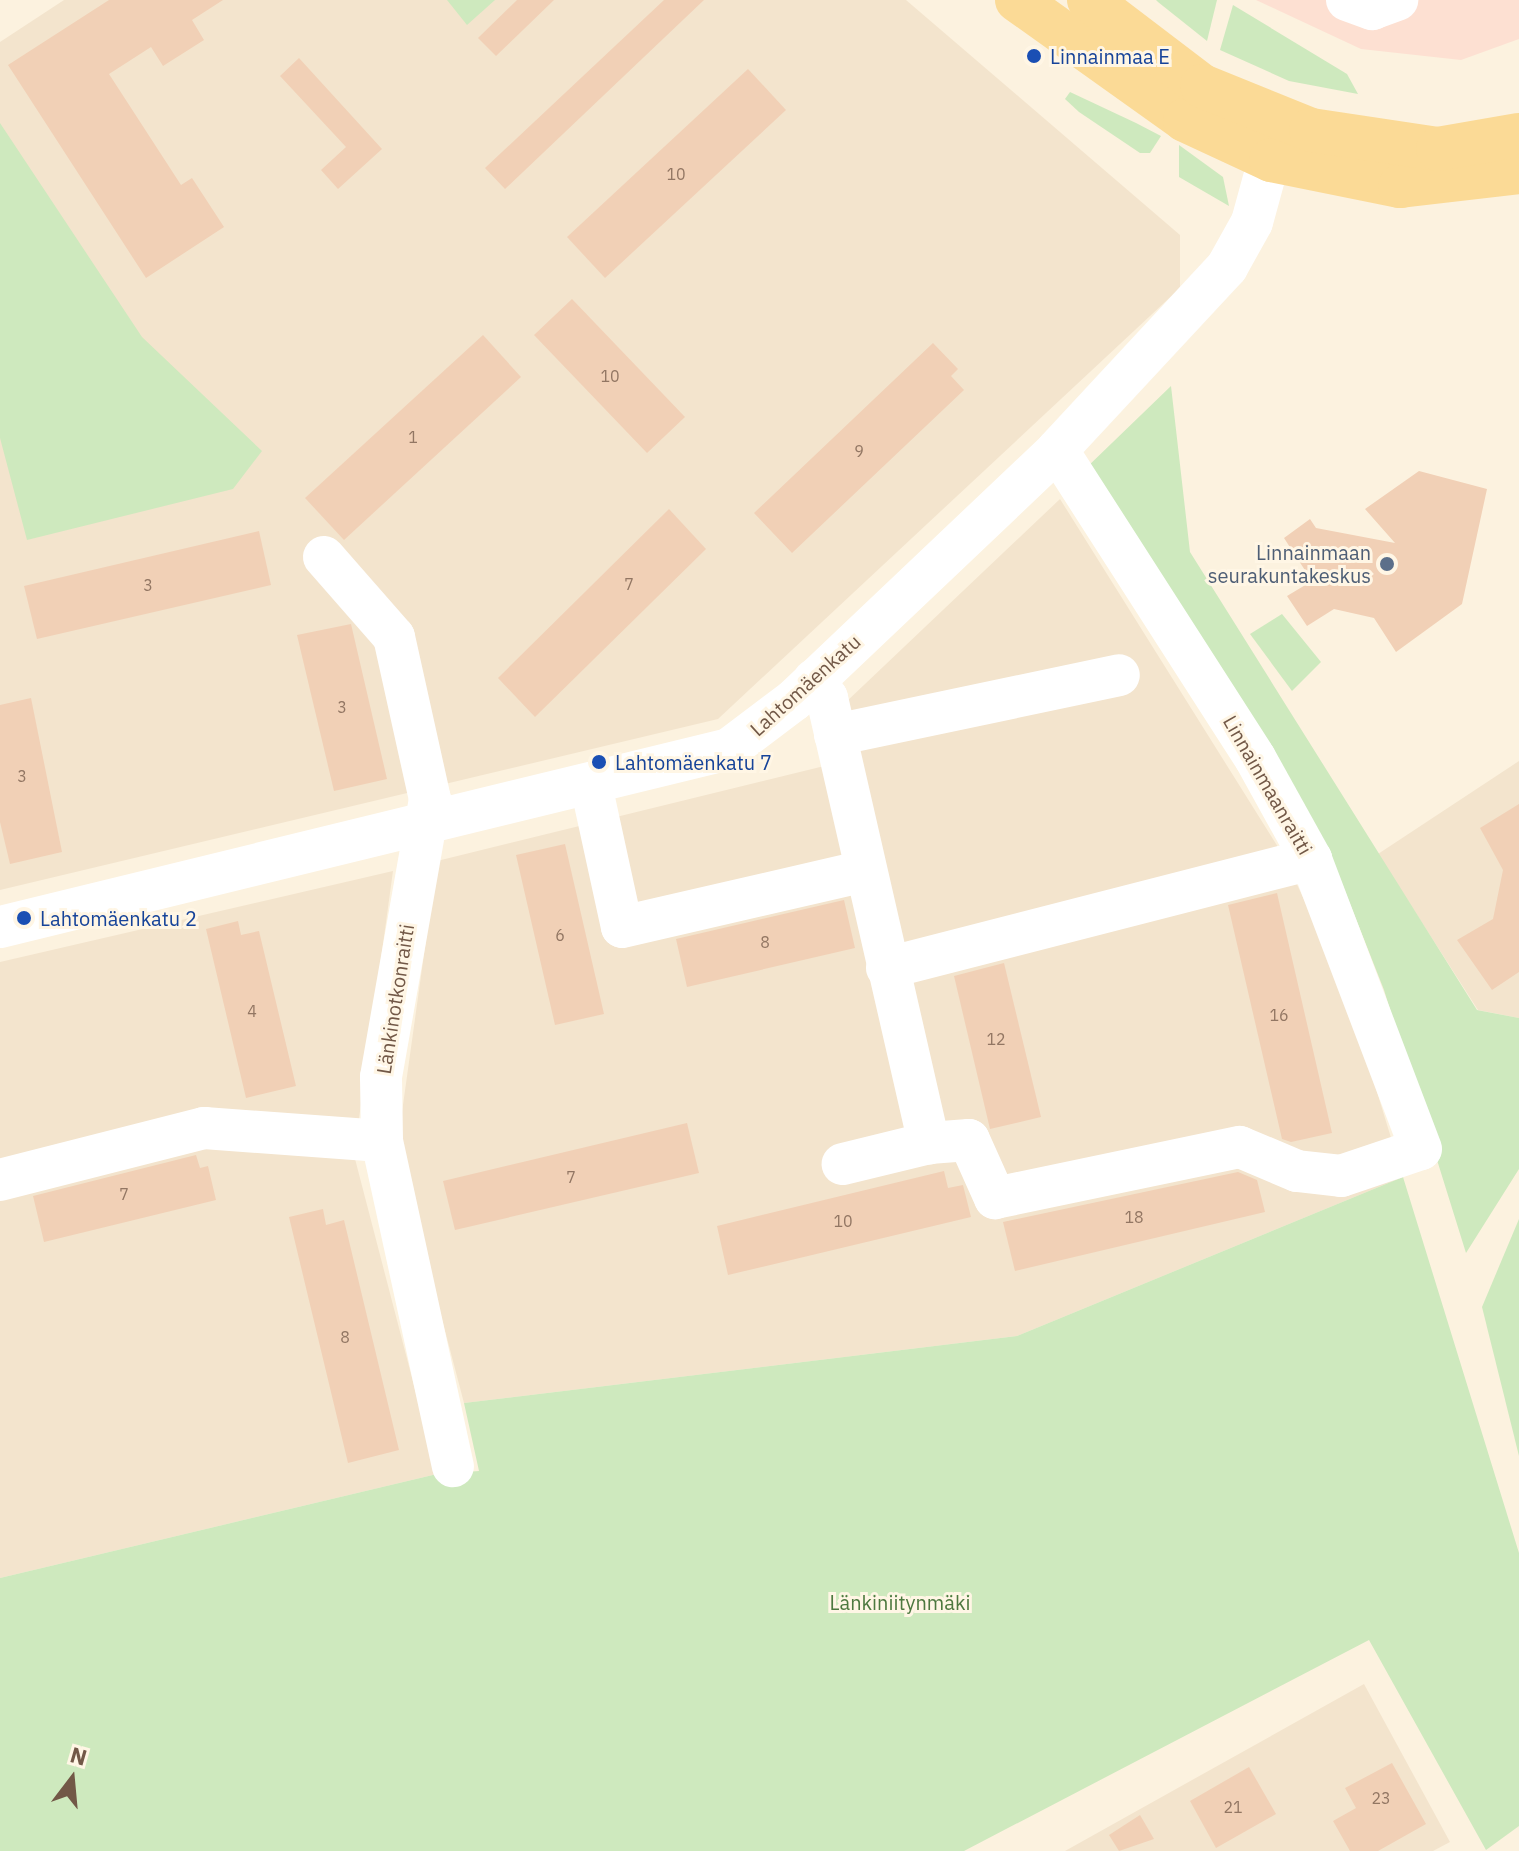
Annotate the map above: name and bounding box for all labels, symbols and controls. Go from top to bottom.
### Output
place label: Linnainmaa E [1050,44,1170,68]
marker: Linnainmaa E [1025,47,1043,65]
house number: 10 [666,164,686,184]
house number: 10 [600,366,620,386]
house number: 1 [408,427,418,447]
house number: 9 [854,441,864,461]
place label: Linnainmaan seurakuntakeskus [1208,540,1371,587]
marker: Linnainmaan seurakuntakeskus [1378,555,1396,573]
house number: 7 [624,574,634,594]
house number: 3 [143,575,153,595]
street label: Lahtomäenkatu [745,629,865,741]
house number: 3 [337,697,347,717]
street label: Linnainmaanraitti [1218,711,1318,859]
place label: Lahtomäenkatu 7 [615,750,772,774]
marker: Lahtomäenkatu 7 [590,753,608,771]
house number: 3 [17,766,27,786]
place label: Lahtomäenkatu 2 [40,906,197,930]
marker: Lahtomäenkatu 2 [15,909,33,927]
street label: Länkinotkonraitti [371,922,419,1076]
house number: 6 [555,925,565,945]
house number: 8 [760,932,770,952]
house number: 4 [247,1001,257,1021]
house number: 16 [1269,1005,1289,1025]
house number: 12 [986,1029,1006,1049]
house number: 7 [566,1167,576,1187]
house number: 7 [119,1184,129,1204]
house number: 18 [1124,1207,1144,1227]
house number: 10 [833,1211,853,1231]
house number: 8 [340,1327,350,1347]
park label: Länkiniitynmäki [830,1590,970,1614]
north arrow [32,1739,112,1819]
text: N [67,1739,90,1772]
house number: 23 [1371,1788,1391,1808]
house number: 21 [1223,1797,1243,1817]

